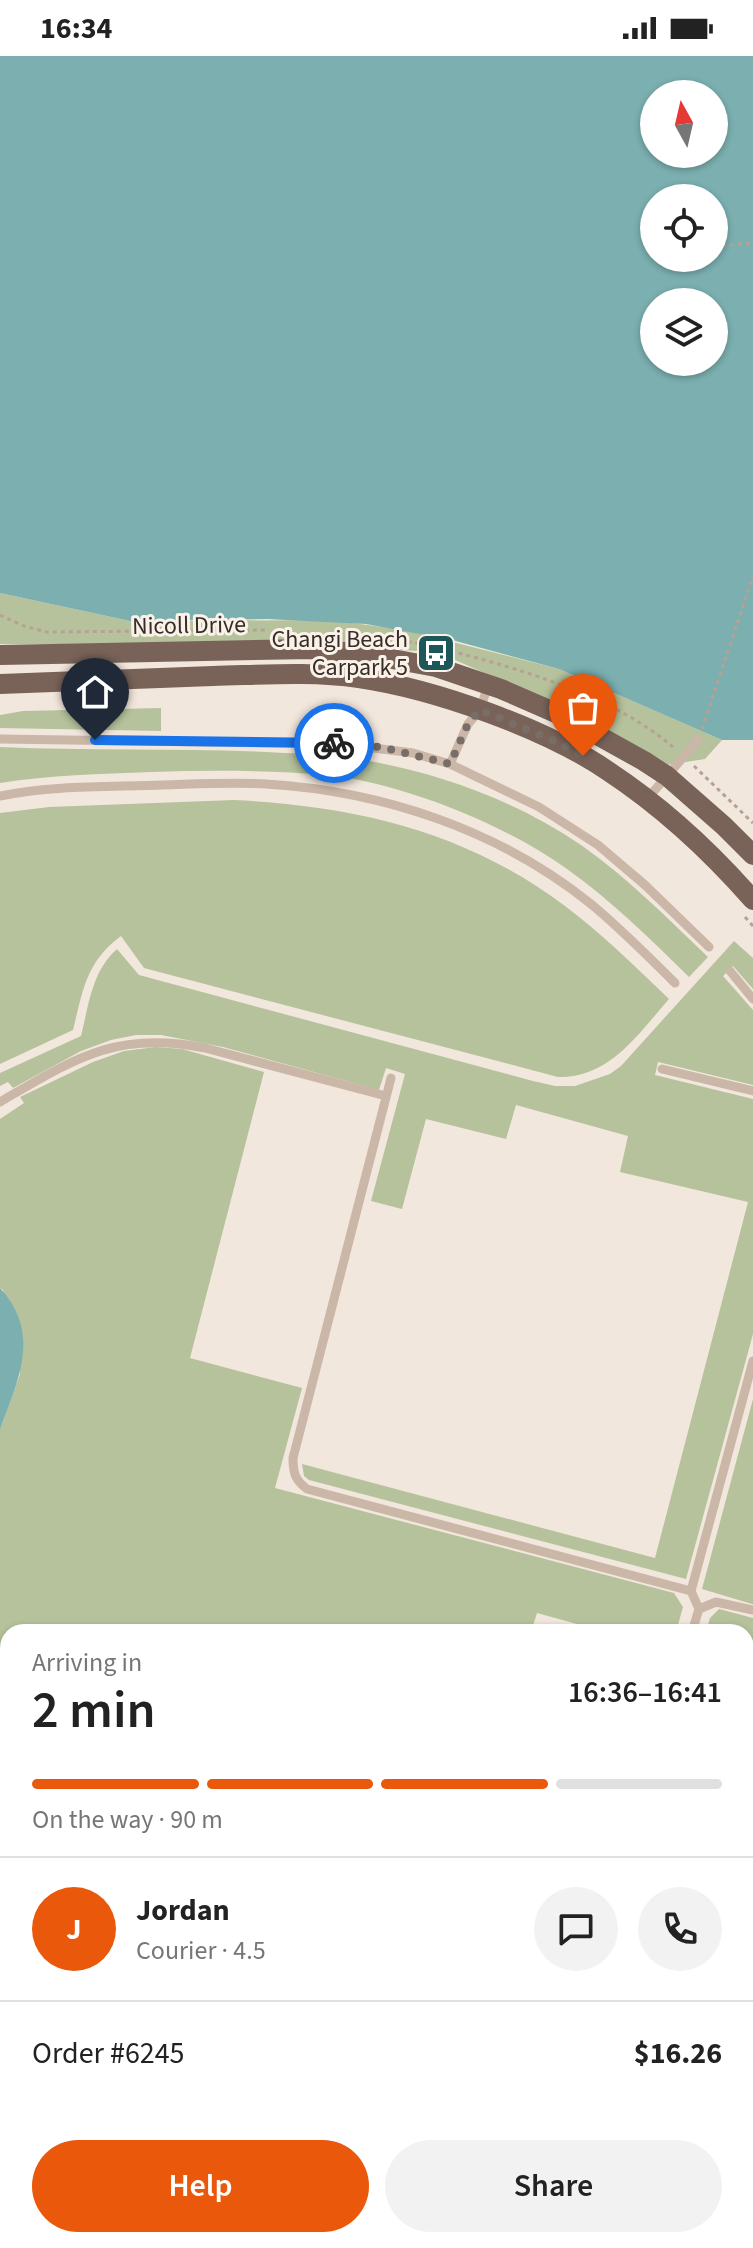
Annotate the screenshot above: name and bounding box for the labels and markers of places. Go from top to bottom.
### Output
place label: Changi Beach Carpark 5 [271,622,408,685]
bus stop icon: Changi Beach Carpark 5 [415,632,457,674]
pin [61,658,129,740]
pin [549,674,617,756]

